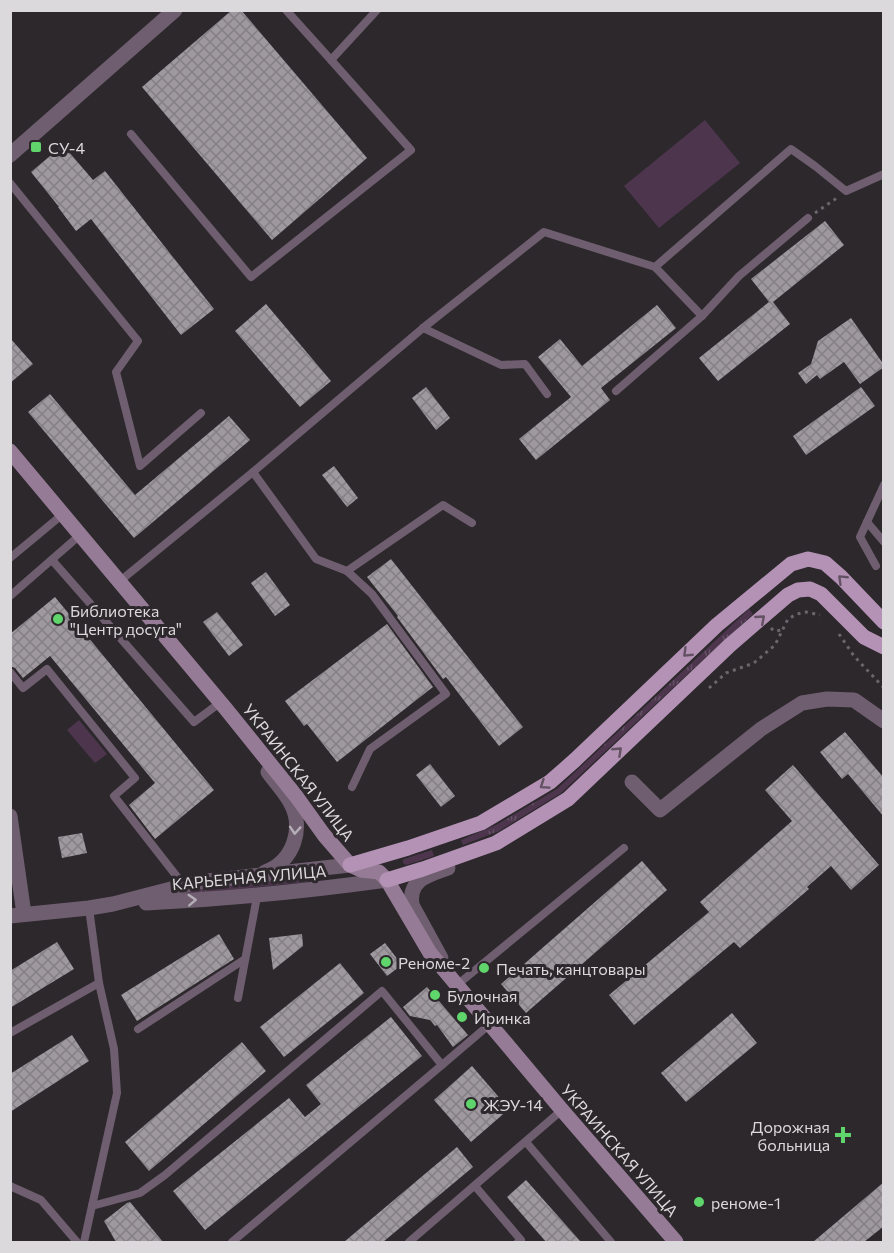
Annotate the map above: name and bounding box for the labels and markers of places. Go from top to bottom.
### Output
place label: СУ-4 [48,138,85,157]
marker: СУ-4 [29,140,43,154]
place label: Библиотека "Центр досуга" [70,601,182,638]
marker: Библиотека "Центр досуга" [51,612,65,626]
place label: Реноме-2 [398,953,470,972]
marker: Реноме-2 [379,955,393,969]
place label: Печать, канцтовары [496,959,646,978]
marker: Печать, канцтовары [477,961,491,975]
place label: Булочная [447,986,518,1005]
marker: Булочная [428,988,442,1002]
place label: Иринка [474,1008,531,1027]
marker: Иринка [455,1010,469,1024]
place label: ЖЭУ-14 [483,1095,543,1114]
marker: ЖЭУ-14 [464,1097,478,1111]
place label: Дорожная больница [751,1117,830,1154]
marker: Дорожная больница [834,1126,852,1144]
place label: реноме-1 [711,1193,781,1212]
marker: реноме-1 [692,1195,706,1209]

